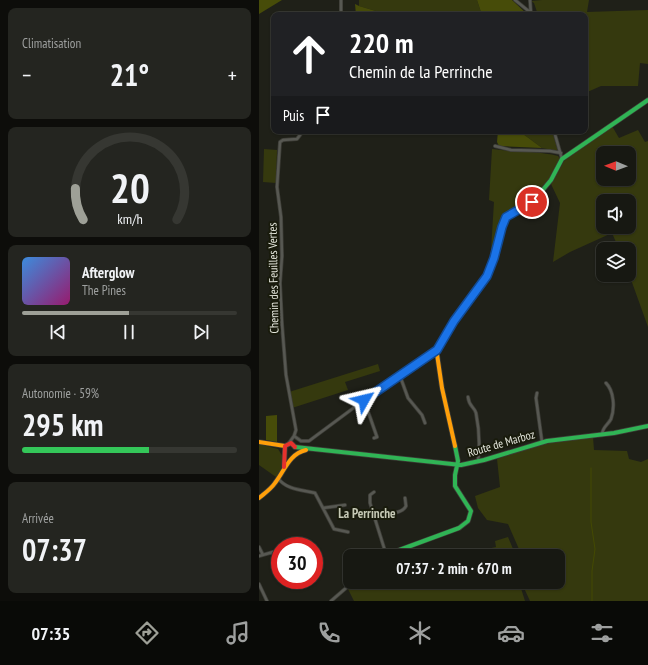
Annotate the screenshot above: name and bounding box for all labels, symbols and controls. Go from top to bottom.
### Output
text: 220 m [349,24,413,61]
icon: ahead [283,28,335,80]
text: Climatisation [22,35,81,52]
text: 21° [110,55,149,94]
text: Chemin de la Perrinche [349,60,493,83]
text: − [22,61,31,89]
text: + [228,61,237,89]
icon: arrive [312,104,334,126]
text: Puis [283,106,304,125]
north arrow [596,146,636,186]
map controls [596,146,636,282]
text: 20 [110,161,149,214]
pin [515,185,549,219]
icon: arrive [521,191,543,213]
button: sound [596,194,636,234]
text: km/h [117,208,142,227]
street label: Chemin des Feuilles Vertes [265,222,281,334]
button: layers [596,242,636,282]
text: Afterglow [82,263,134,282]
text: The Pines [82,282,126,299]
icon: previous [47,321,69,343]
icon: pause [118,321,140,343]
icon: next [190,321,212,343]
position arrow [343,379,385,421]
text: Autonomie · 59% [22,385,99,402]
text: 295 km [22,405,103,444]
street label: Route de Marboz [466,426,536,460]
district label: La Perrinche [338,505,396,522]
text: Arrivée [22,510,54,527]
text: 07:37 [22,530,87,569]
speed limit sign: 30 [271,537,323,589]
text: 07:37 · 2 min · 670 m [396,559,512,578]
icon: directions [133,619,161,647]
icon: music [224,619,252,647]
icon: phone [315,619,343,647]
icon: climate [406,619,434,647]
icon: car [497,619,525,647]
icon: filters [588,619,616,647]
text: 07:35 [32,622,70,645]

